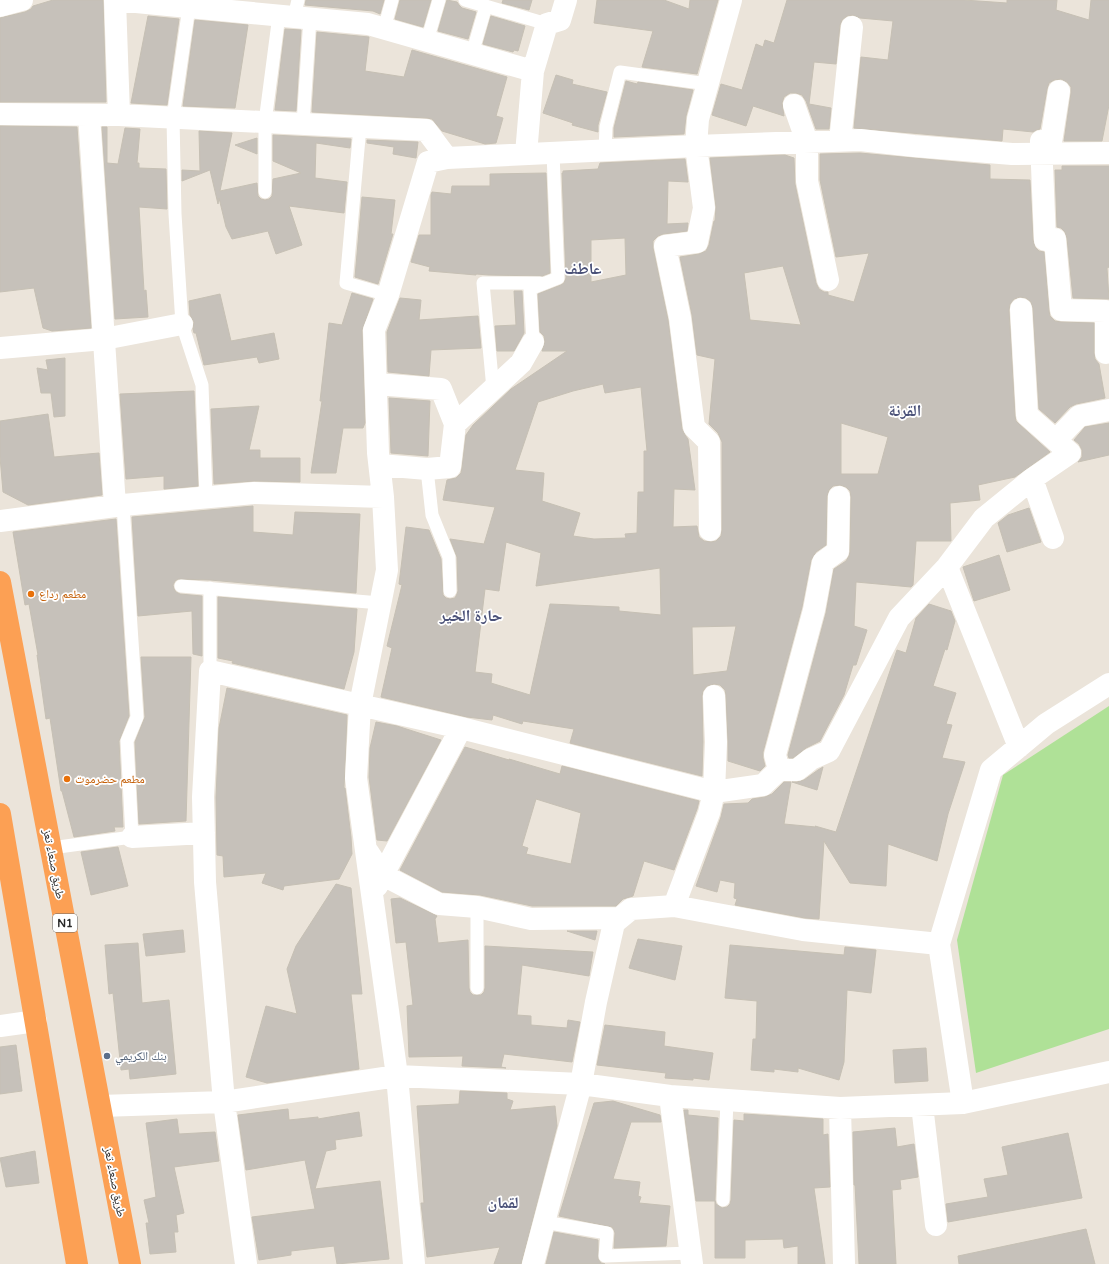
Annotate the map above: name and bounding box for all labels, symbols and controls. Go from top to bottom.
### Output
district label: عاطف [564,259,602,279]
district label: القرنة [889,401,921,421]
place label: مطعم رداع [39,587,86,602]
marker: مطعم رداع [26,589,36,599]
district label: حارة الخير [439,606,502,626]
place label: مطعم حضرموت [75,772,145,787]
marker: مطعم حضرموت [62,774,72,784]
street label: طريق صنعاء تعز [40,827,68,900]
road number: N1 [53,914,77,932]
place label: بنك الكريمي [115,1049,167,1066]
marker: بنك الكريمي [102,1051,112,1061]
street label: طريق صنعاء تعز [101,1145,129,1218]
district label: لقمان [488,1193,518,1213]

